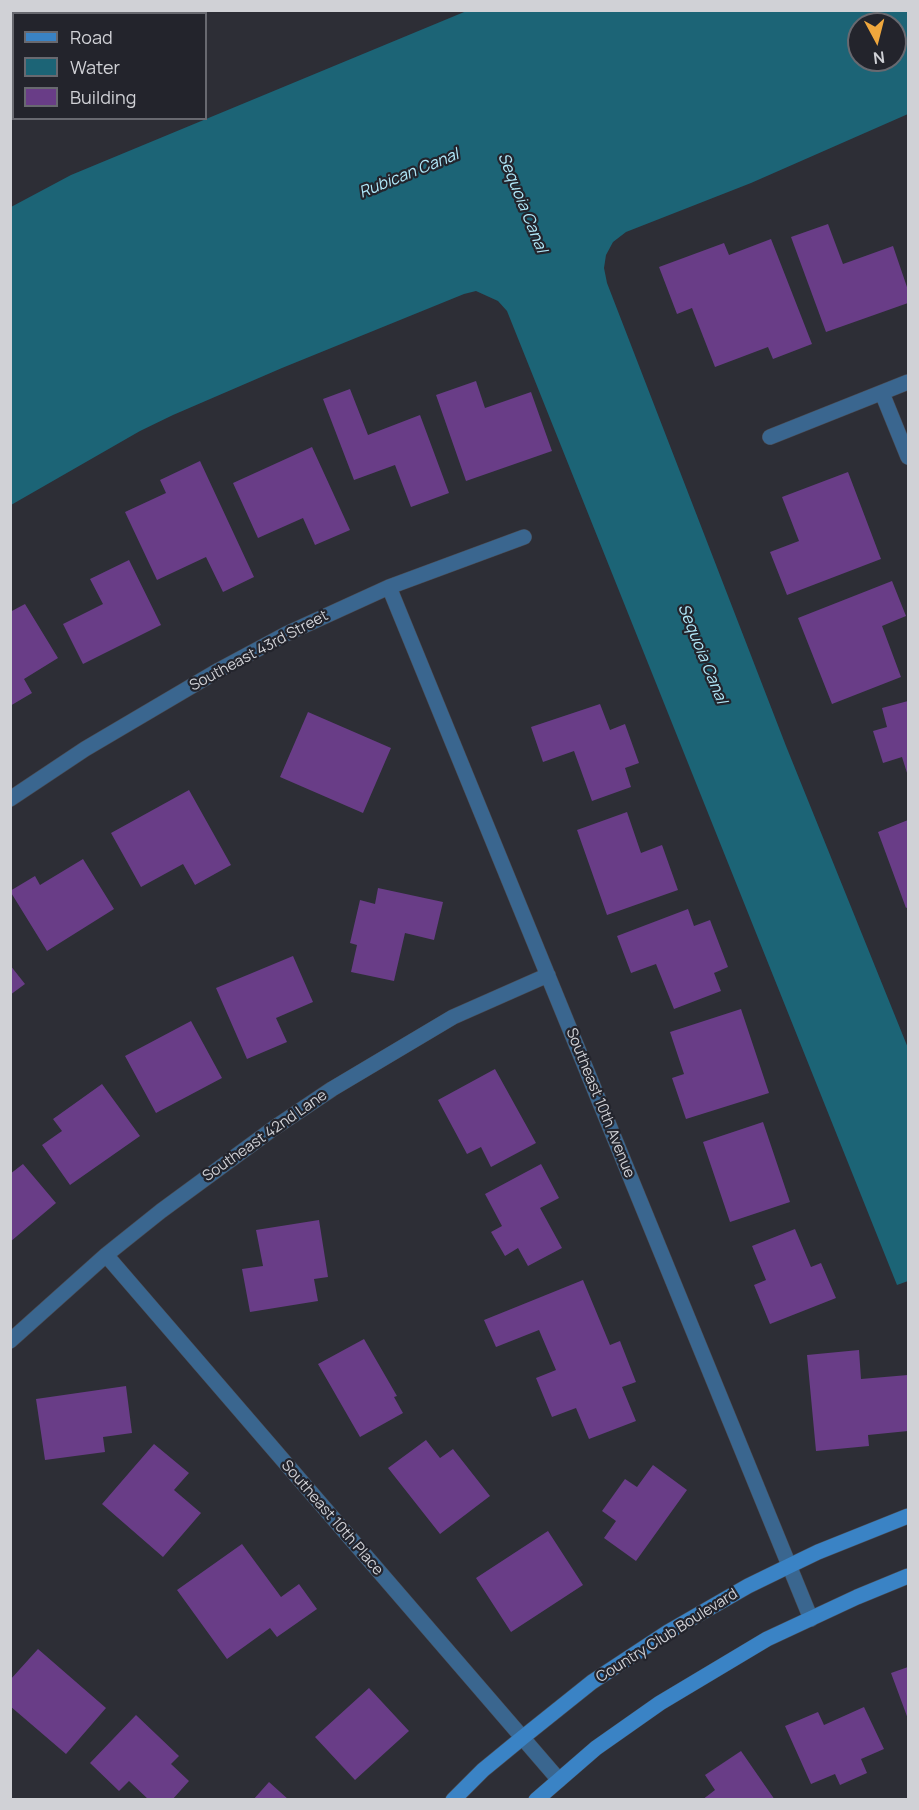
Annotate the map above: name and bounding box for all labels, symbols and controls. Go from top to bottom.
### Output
legend [12,12,207,120]
north arrow [847,12,907,72]
text: Road [70,25,113,49]
text: N [872,46,886,69]
text: Water [70,55,120,79]
text: Building [70,85,136,109]
water label: Rubican Canal [356,145,462,203]
water label: Sequoia Canal [493,150,551,256]
water label: Sequoia Canal [673,601,731,707]
street label: Southeast 43rd Street [187,607,331,695]
street label: Southeast 10th Avenue [562,1025,638,1181]
street label: Southeast 42nd Lane [199,1086,331,1186]
street label: Southeast 10th Place [277,1457,387,1579]
street label: Country Club Boulevard [593,1585,741,1687]

